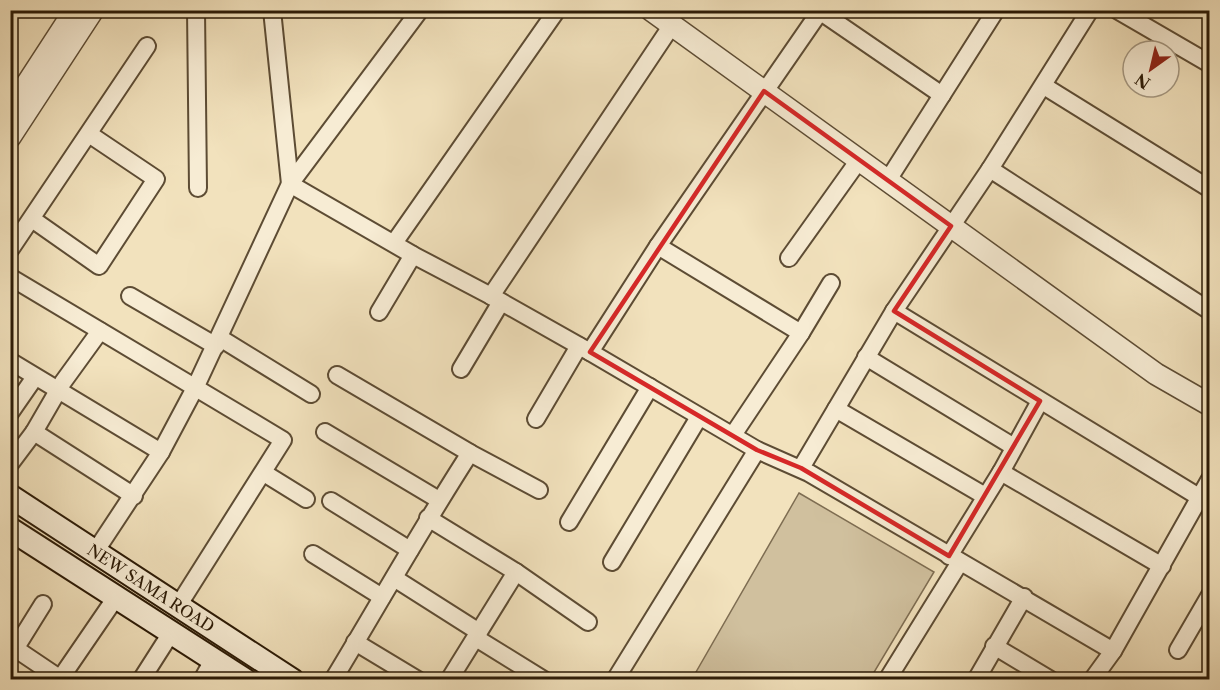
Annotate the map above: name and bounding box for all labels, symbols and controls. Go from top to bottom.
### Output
north arrow [1121,39,1181,99]
text: N [1131,69,1154,94]
street label: NEW SAMA ROAD [84,539,218,637]

